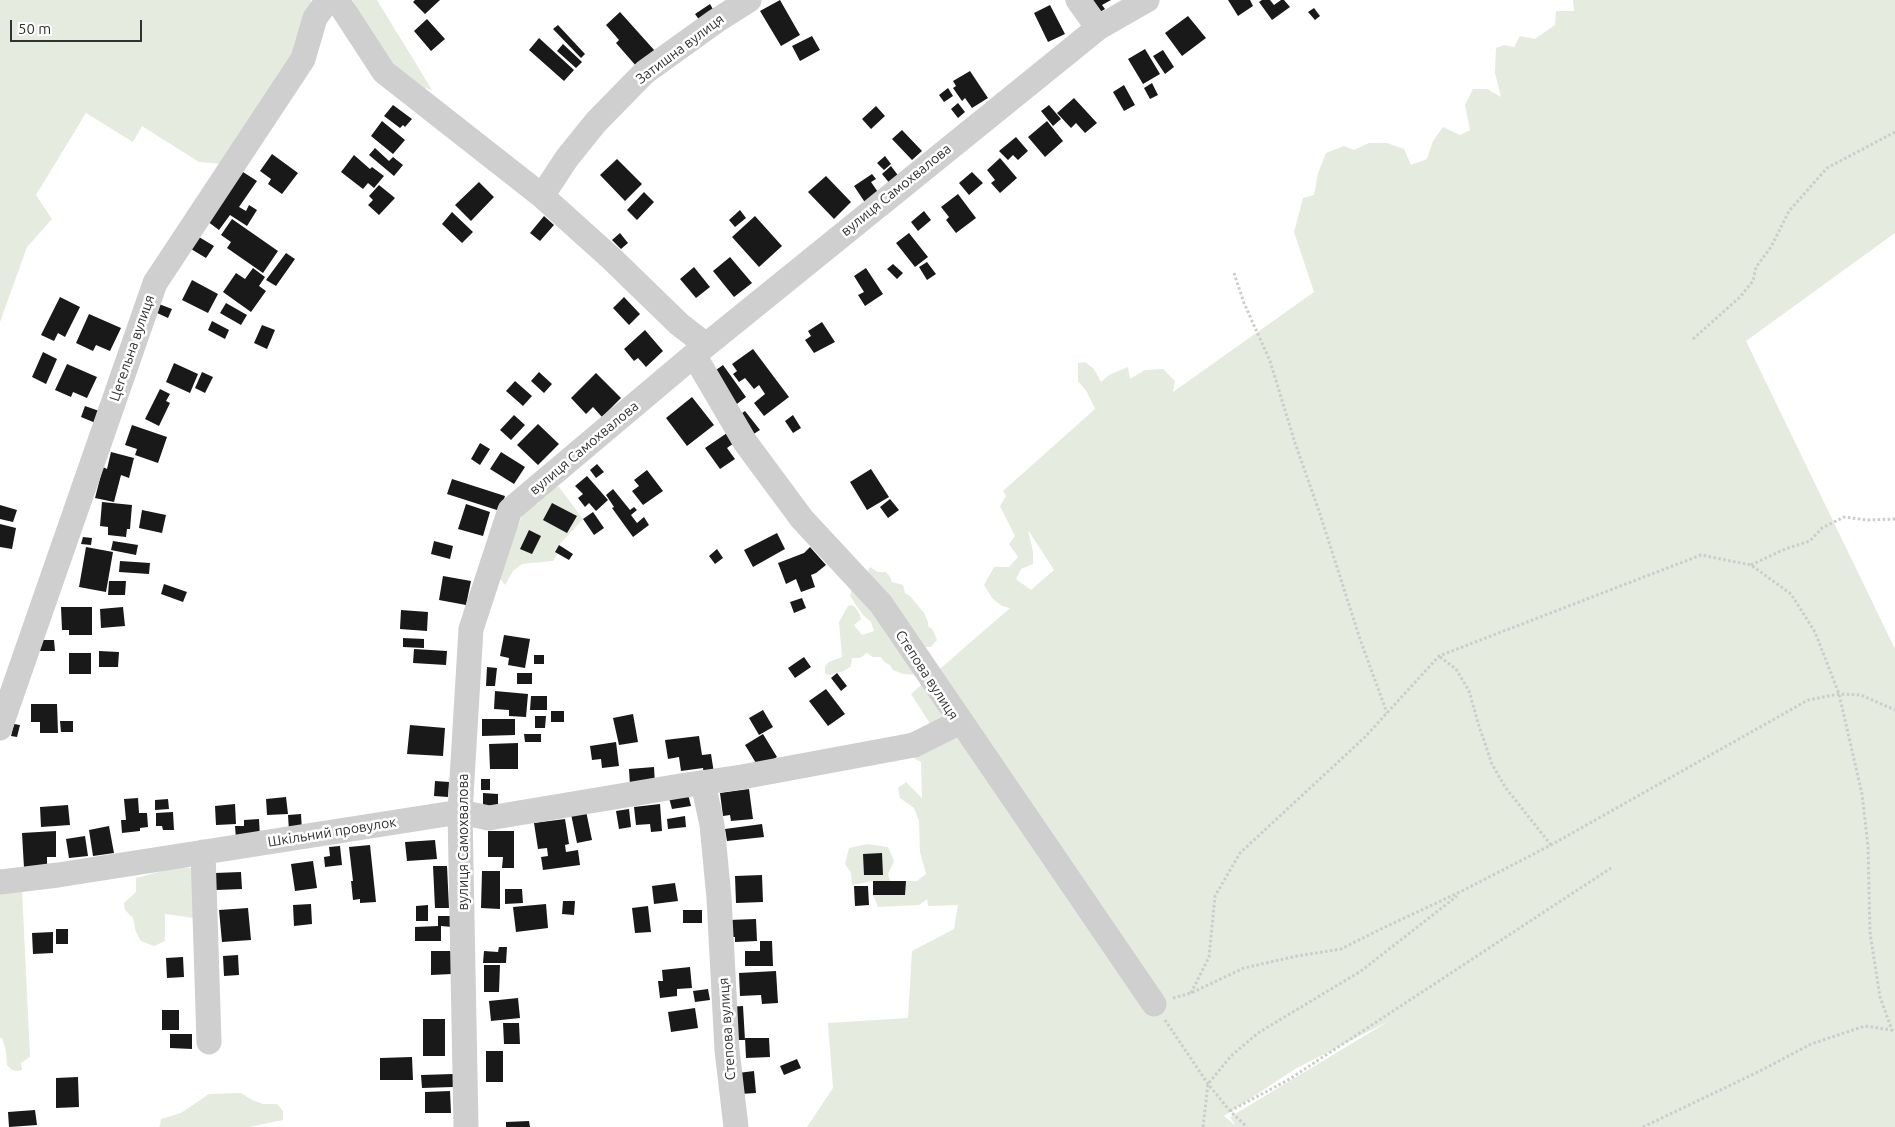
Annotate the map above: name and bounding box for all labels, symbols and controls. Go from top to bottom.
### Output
scale bar [12,10,145,42]
street label: Затишна вулиця [633,10,727,88]
text: 50 m [18,20,51,37]
street label: вулиця Самохвалова [838,140,954,240]
street label: Цегельна вулиця [106,293,158,403]
street label: вулиця Самохвалова [526,398,642,498]
street label: Степова вулиця [892,627,962,723]
street label: вулиця Самохвалова [455,774,471,910]
street label: Шкільний провулок [267,814,397,850]
street label: Степова вулиця [715,977,739,1081]

